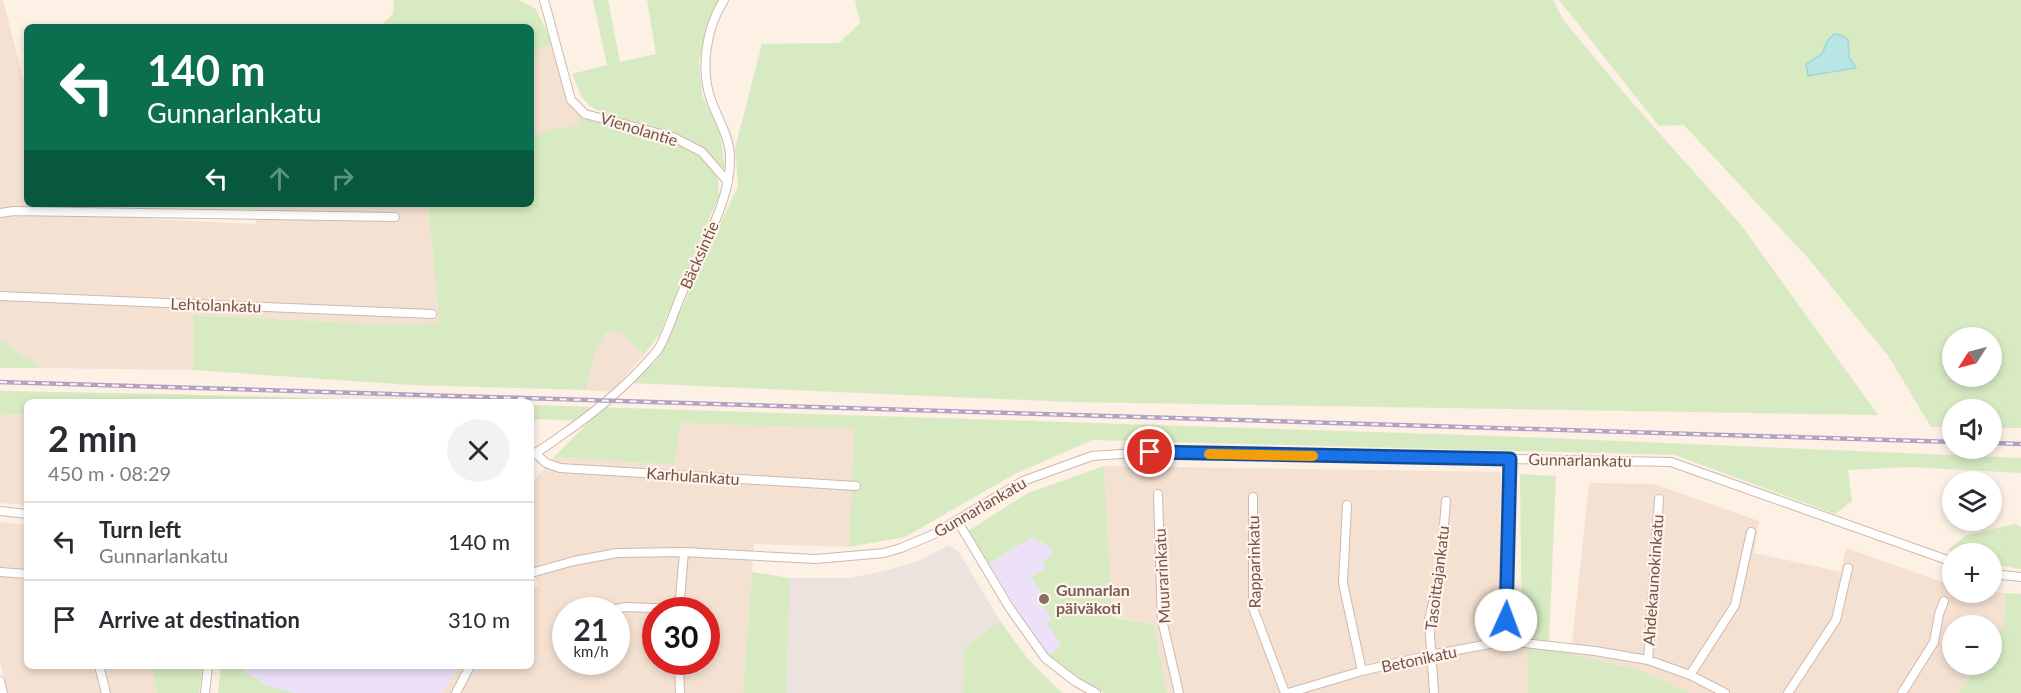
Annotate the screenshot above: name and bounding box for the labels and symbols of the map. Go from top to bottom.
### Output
street label: Vienolantie [598,108,680,149]
street label: Bäcksintie [675,218,722,291]
street label: Lehtolankatu [170,293,262,316]
north arrow [1942,327,2002,387]
pin [1124,426,1175,477]
street label: Gunnarlankatu [1528,449,1632,470]
street label: Karhulankatu [646,463,740,488]
street label: Gunnarlankatu [930,472,1029,541]
street label: Ahdekaunokinkatu [1638,514,1667,646]
street label: Rapparinkatu [1243,515,1264,609]
street label: Tasoittajankatu [1421,524,1452,632]
street label: Muurarinkatu [1150,528,1173,624]
place label: Gunnarlan päiväkoti [1056,580,1130,617]
position arrow [1474,588,1538,652]
marker: Gunnarlan päiväkoti [1037,592,1051,606]
speed limit sign: 30 [642,597,720,675]
street label: Betonikatu [1379,641,1458,676]

